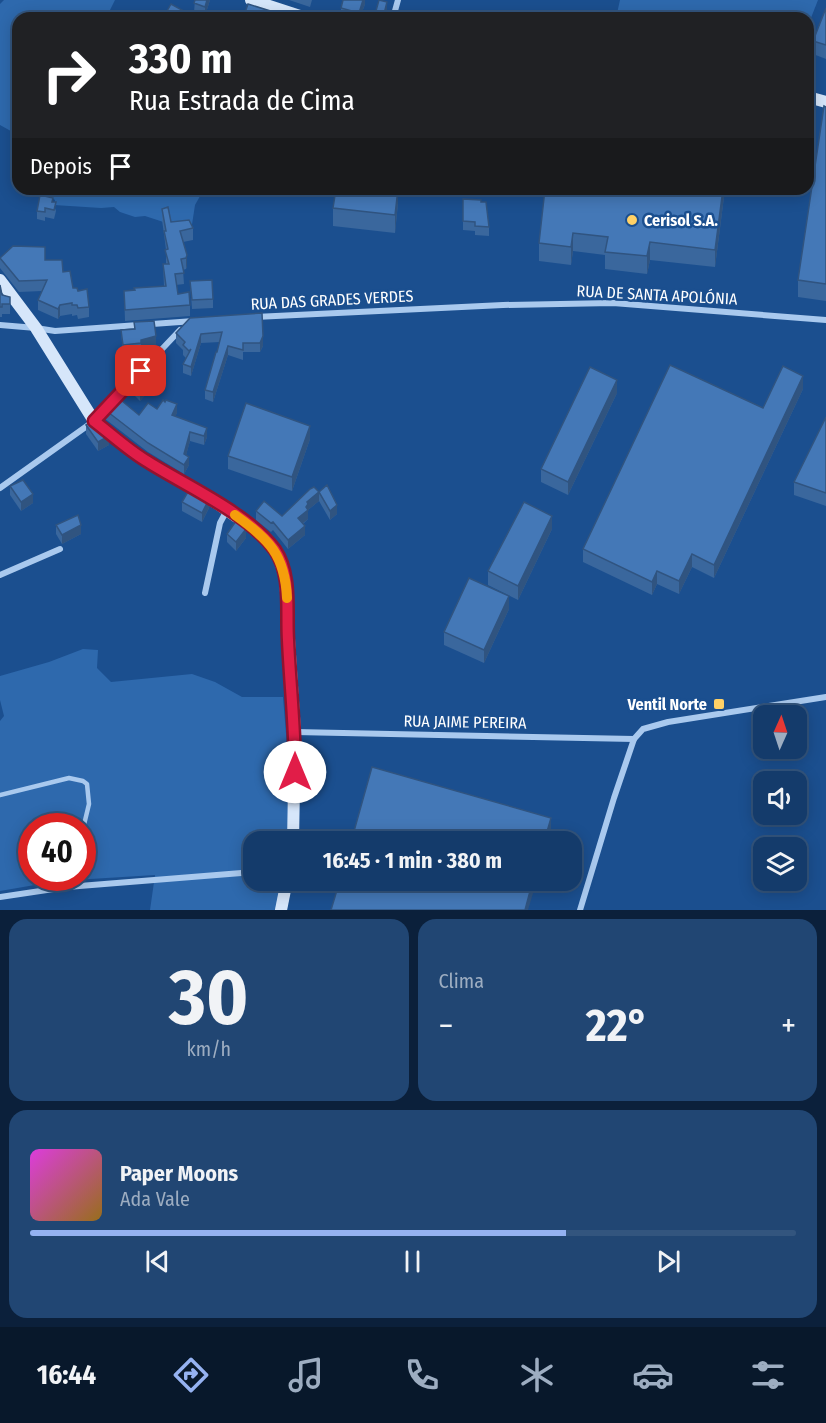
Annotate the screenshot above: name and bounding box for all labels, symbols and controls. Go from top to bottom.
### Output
text: 330 m [129,34,232,84]
icon: right [30,36,108,114]
text: Rua Estrada de Cima [129,85,355,117]
icon: arrive [104,150,137,183]
text: Depois [30,153,92,180]
place label: Cerisol S.A. [644,211,718,230]
marker: Cerisol S.A. [625,213,639,227]
street label: RUA DE SANTA APOLÓNIA [576,281,738,309]
street label: RUA DAS GRADES VERDES [250,286,414,314]
pin [115,345,166,396]
icon: arrive [124,354,157,387]
place label: Ventil Norte [627,695,707,714]
marker: Ventil Norte [712,697,726,711]
north arrow [753,705,807,759]
map controls [753,705,807,891]
street label: RUA JAIME PEREIRA [403,711,527,733]
position arrow [263,740,327,804]
button: sound [753,771,807,825]
speed limit sign: 40 [18,813,96,891]
button: layers [753,837,807,891]
text: 16:45 · 1 min · 380 m [323,847,502,874]
text: 30 [169,951,248,1045]
text: Clima [439,969,484,993]
text: 22° [586,999,649,1053]
text: − [439,1006,453,1046]
text: + [781,1006,796,1046]
text: km/h [186,1037,231,1061]
text: Paper Moons [120,1160,238,1187]
text: Ada Vale [120,1187,190,1211]
icon: previous [141,1245,174,1278]
icon: pause [396,1245,429,1278]
icon: next [652,1245,685,1278]
icon: directions [170,1354,212,1396]
icon: music [285,1354,327,1396]
icon: phone [401,1354,443,1396]
icon: climate [516,1354,558,1396]
icon: car [632,1354,674,1396]
icon: filters [747,1354,789,1396]
text: 16:44 [37,1359,96,1391]

